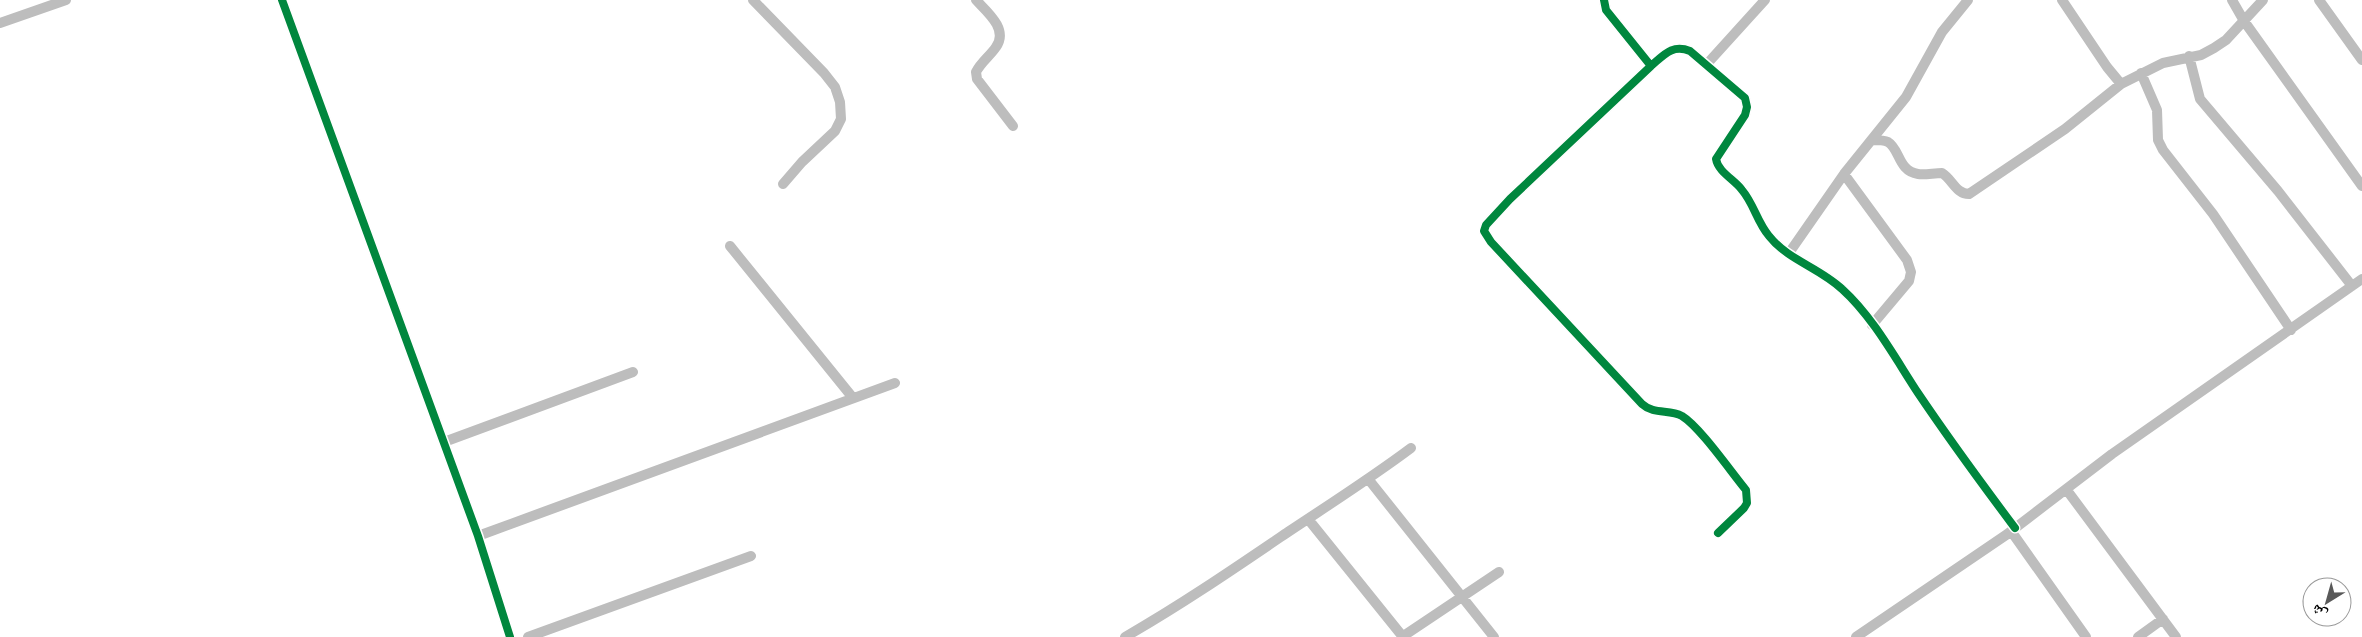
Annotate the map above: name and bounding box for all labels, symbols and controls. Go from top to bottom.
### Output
north arrow [2302,577,2352,627]
text: ش [2308,601,2331,623]

